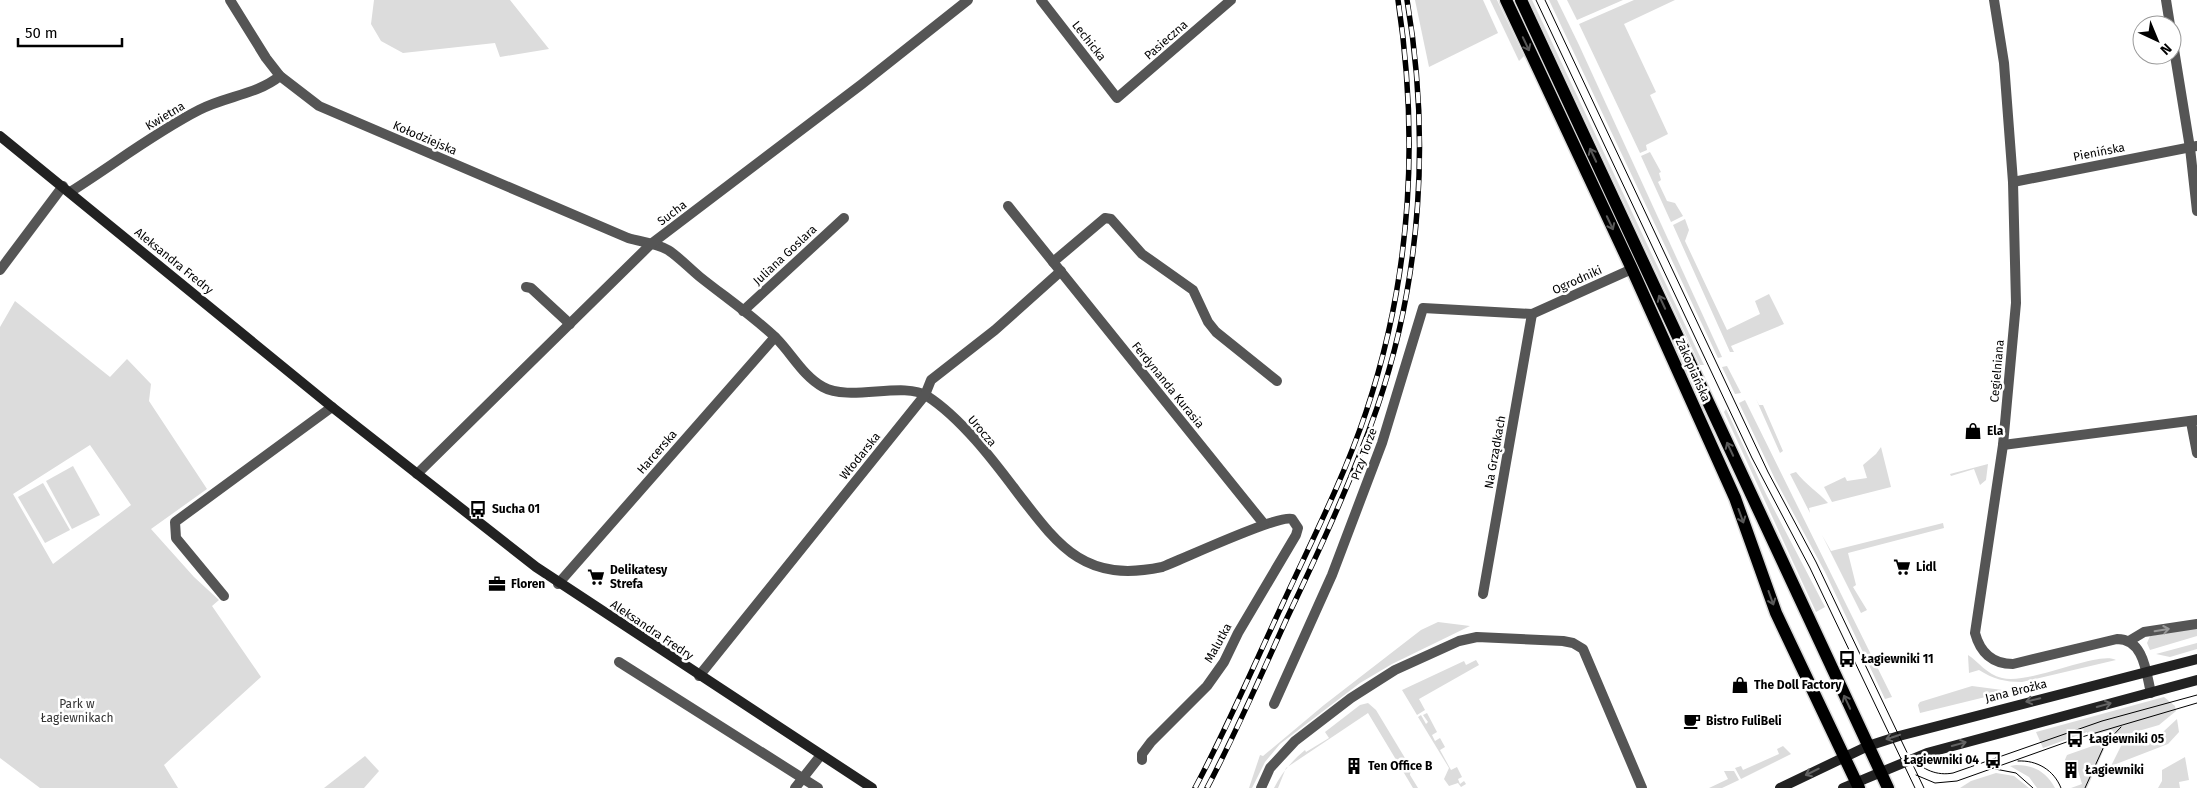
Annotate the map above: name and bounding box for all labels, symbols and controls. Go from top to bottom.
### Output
scale bar [18,15,121,47]
north arrow [2132,15,2182,65]
street label: Pasieczna [1141,17,1191,63]
street label: Lechicka [1069,18,1109,64]
text: 50 m [25,24,58,42]
one-way arrow [1522,36,1532,51]
text: N [2156,40,2175,58]
street label: Kwietna [143,99,187,133]
street label: Kołodziejska [391,118,459,158]
street label: Pienińska [2072,140,2126,164]
one-way arrow [1588,147,1598,162]
street label: Sucha [655,198,689,228]
one-way arrow [1606,215,1616,230]
street label: Juliana Goslara [750,222,820,288]
street label: Aleksandra Fredry [132,225,216,297]
street label: Ogrodniki [1550,263,1604,297]
one-way arrow [1657,295,1666,310]
street label: Zakopiańska [1673,336,1713,404]
street label: Ferdynanda Kurasia [1129,339,1207,431]
street label: Cegielniana [1987,339,2007,403]
street label: Urocza [965,413,999,449]
street label: Na Grządkach [1482,414,1508,490]
shop icon: Ela [1963,421,1983,441]
place label: Ela [1987,424,2004,438]
street label: Przy Torze [1348,426,1380,482]
street label: Harcerska [634,427,680,477]
street label: Włodarska [837,430,883,482]
one-way arrow [1725,442,1735,457]
bus stop icon: Sucha 01 [468,499,488,519]
place label: Sucha 01 [492,502,540,516]
one-way arrow [1737,508,1747,524]
supermarket icon: Lidl [1892,557,1912,577]
place label: Lidl [1916,560,1937,574]
place label: Delikatesy Strefa [610,563,668,591]
supermarket icon: Delikatesy Strefa [586,567,606,587]
office icon: Floren [487,574,507,594]
place label: Floren [511,577,545,591]
one-way arrow [1767,590,1776,605]
street label: Aleksandra Fredry [608,597,696,663]
street label: Malutka [1201,621,1235,665]
one-way arrow [2154,624,2170,634]
bus stop icon: Łagiewniki 11 [1837,649,1857,669]
place label: Łagiewniki 11 [1861,652,1934,666]
shop icon: The Doll Factory [1730,675,1750,695]
street label: Jana Brożka [1984,677,2048,705]
place label: The Doll Factory [1754,678,1842,692]
one-way arrow [1842,694,1852,709]
one-way arrow [2025,696,2041,705]
park label: Park w Łagiewnikach [41,697,113,725]
one-way arrow [2095,700,2111,709]
cafe icon: Bistro FuliBeli [1682,711,1702,731]
place label: Bistro FuliBeli [1706,714,1782,728]
bus stop icon: Łagiewniki 05 [2065,729,2085,749]
place label: Łagiewniki 05 [2089,732,2165,746]
one-way arrow [1886,733,1902,743]
one-way arrow [1951,739,1967,748]
bus stop icon: Łagiewniki 04 [1983,750,2003,770]
place label: Łagiewniki 04 [1903,753,1979,767]
building icon: Ten Office B [1344,756,1364,776]
place label: Ten Office B [1368,759,1433,773]
building icon: Łagiewniki [2061,760,2081,780]
place label: Łagiewniki [2085,763,2144,777]
one-way arrow [1805,768,1820,777]

